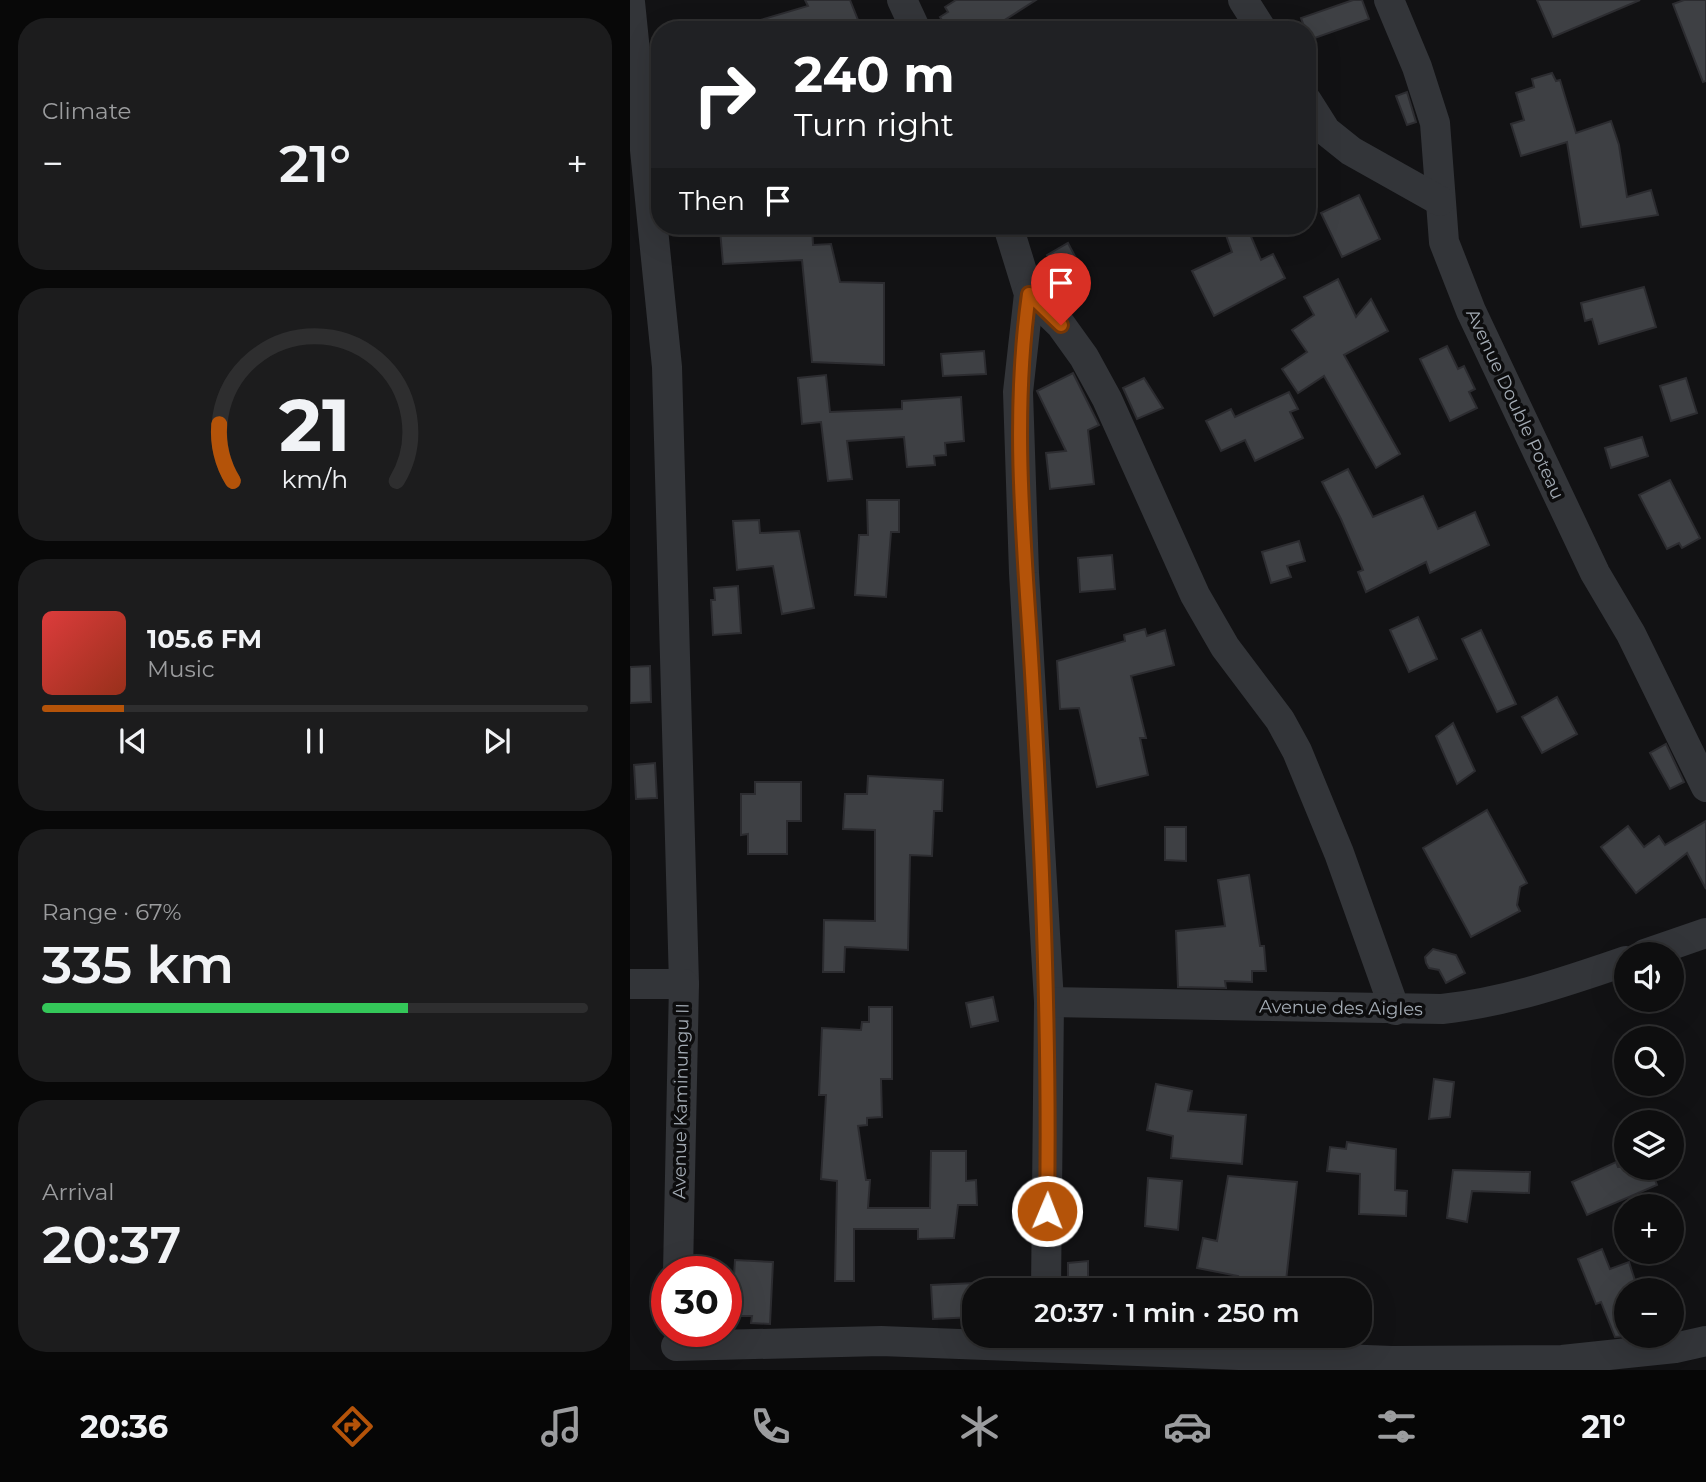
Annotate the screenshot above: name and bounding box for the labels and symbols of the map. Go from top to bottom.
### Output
pin [1031,253,1091,325]
street label: Avenue Double Poteau [1461,305,1569,503]
street label: Avenue des Aigles [1259,996,1423,1020]
street label: Avenue Kaminungu II [668,1003,694,1199]
position arrow [1010,1174,1084,1248]
speed limit sign: 30 [651,1256,742,1347]

